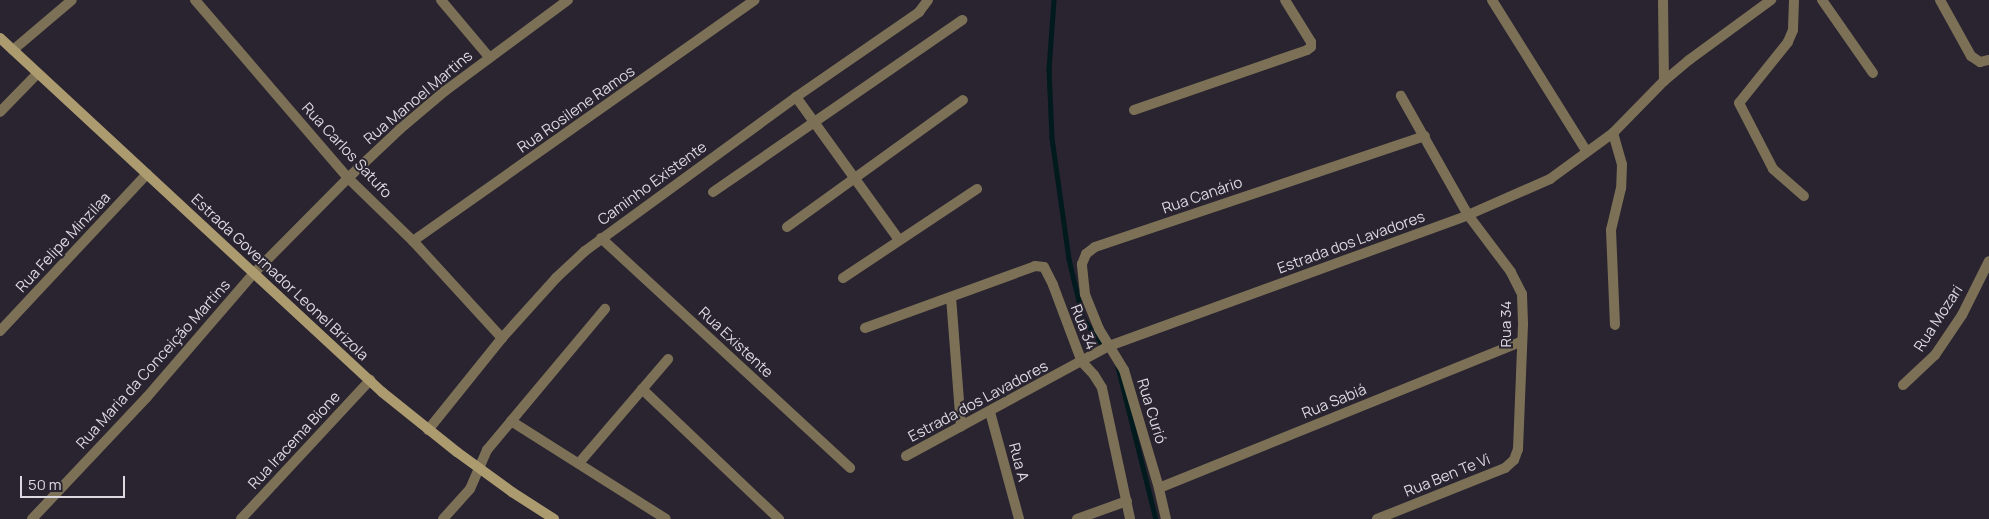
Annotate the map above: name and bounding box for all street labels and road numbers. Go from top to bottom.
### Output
street label: Rua Manoel Martins [360,46,476,148]
street label: Rua Rosilene Ramos [514,62,638,156]
street label: Rua Carlos Satufo [298,99,396,201]
street label: Caminho Existente [594,137,710,229]
street label: Rua Canário [1159,173,1245,217]
street label: Rua Felipe Minzilaa [12,188,114,296]
street label: Estrada Governador Leonel Brizola [188,190,372,364]
street label: Estrada dos Lavadores [1275,207,1427,277]
street label: Rua Maria da Conceição Martins [72,276,234,452]
street label: Rua Mozari [1910,281,1966,355]
street label: Rua 34 [1497,301,1515,347]
street label: Rua 34 [1067,302,1101,352]
street label: Rua Existente [695,303,777,381]
street label: Estrada dos Lavadores [905,357,1051,445]
street label: Rua Curió [1134,376,1170,446]
street label: Rua Sabiá [1299,380,1369,422]
street label: Rua Iracema Bione [244,388,344,492]
street label: Rua A [1005,441,1033,483]
street label: Rua Ben Te Vi [1401,450,1493,500]

